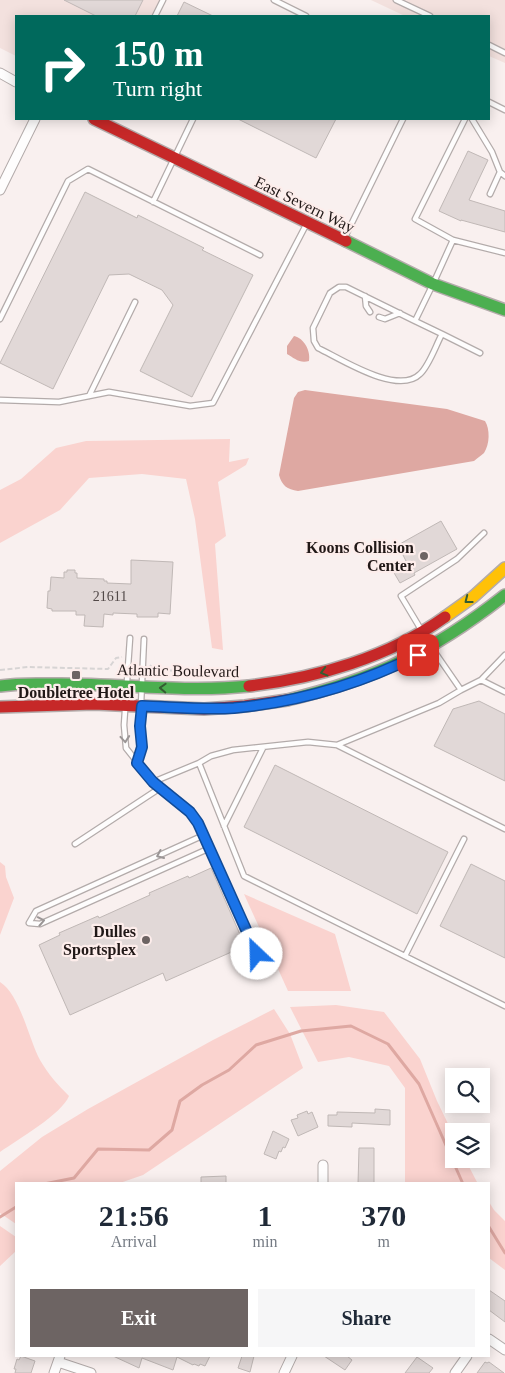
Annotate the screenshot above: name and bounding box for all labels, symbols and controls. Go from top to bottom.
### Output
icon: right [30,35,95,100]
text: 150 m [113,35,203,74]
text: Turn right [113,76,202,101]
street label: East Severn Way [252,173,357,237]
place label: Koons Collision Center [306,539,414,574]
marker: Koons Collision Center [418,550,430,562]
house number: 21611 [93,589,127,604]
one-way arrow [465,594,474,602]
pin [397,634,439,676]
icon: arrive [404,641,432,669]
street label: Atlantic Boulevard [117,661,239,680]
one-way arrow [319,666,328,677]
marker: Doubletree Hotel [70,669,82,681]
one-way arrow [159,682,167,693]
place label: Doubletree Hotel [18,684,135,701]
one-way arrow [120,735,131,743]
one-way arrow [156,849,165,860]
one-way arrow [37,917,45,927]
place label: Dulles Sportsplex [63,923,136,959]
position arrow [230,927,282,979]
marker: Dulles Sportsplex [140,934,152,946]
map controls [445,1068,490,1168]
button: search [445,1068,490,1113]
button: layers [445,1123,490,1168]
text: 21:56 [99,1199,169,1232]
text: 1 [257,1199,272,1232]
text: 370 [361,1199,406,1232]
text: Arrival [111,1233,157,1250]
text: min [253,1233,277,1250]
text: m [377,1233,390,1250]
button: Exit [30,1289,248,1347]
button: Share [258,1289,475,1347]

